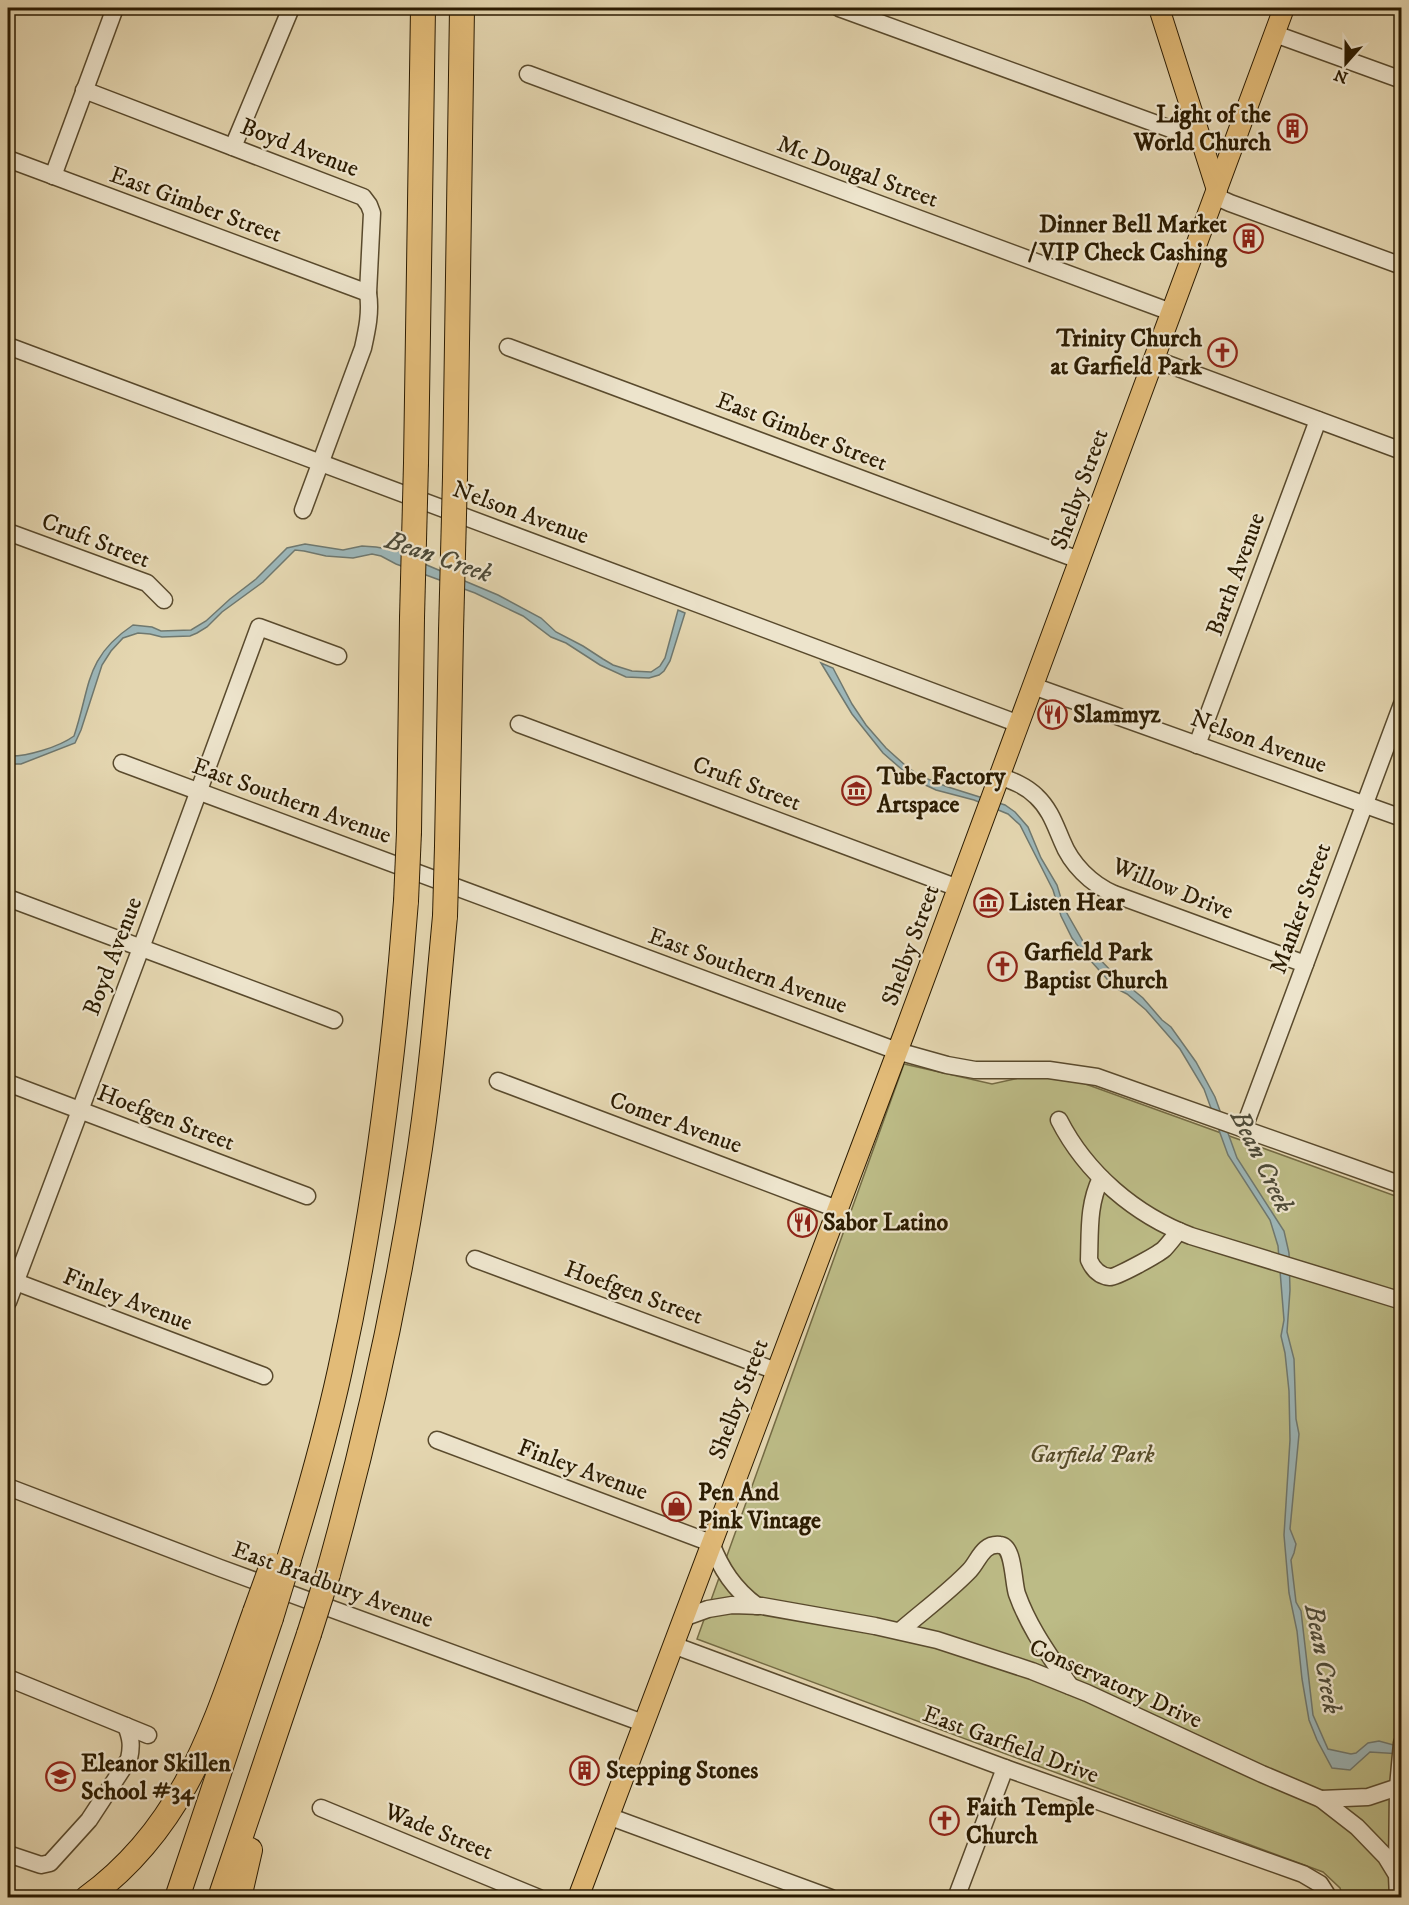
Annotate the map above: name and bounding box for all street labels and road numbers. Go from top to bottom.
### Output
street label: Boyd Avenue [236,112,363,184]
street label: Mc Dougal Street [773,129,943,215]
street label: East Gimber Street [105,160,286,250]
street label: East Gimber Street [712,386,892,478]
street label: Shelby Street [1044,424,1116,554]
street label: Nelson Avenue [448,474,593,552]
street label: Cruft Street [37,507,154,575]
street label: Barth Avenue [1200,509,1272,640]
street label: Nelson Avenue [1186,703,1331,781]
street label: Cruft Street [688,750,805,818]
street label: East Southern Avenue [188,751,395,851]
street label: Manker Street [1263,838,1339,978]
street label: Willow Drive [1107,851,1238,927]
street label: Shelby Street [875,880,947,1010]
street label: Boyd Avenue [77,893,149,1020]
street label: East Southern Avenue [644,921,851,1021]
street label: Hoefgen Street [93,1078,239,1158]
street label: Comer Avenue [605,1085,746,1161]
street label: Hoefgen Street [560,1254,707,1332]
street label: Finley Avenue [59,1262,197,1338]
street label: Shelby Street [702,1335,776,1464]
street label: Finley Avenue [514,1433,652,1507]
street label: East Bradbury Avenue [228,1535,437,1635]
street label: Conservatory Drive [1024,1632,1207,1736]
street label: East Garfield Drive [919,1699,1103,1791]
street label: Wade Street [379,1796,498,1867]

